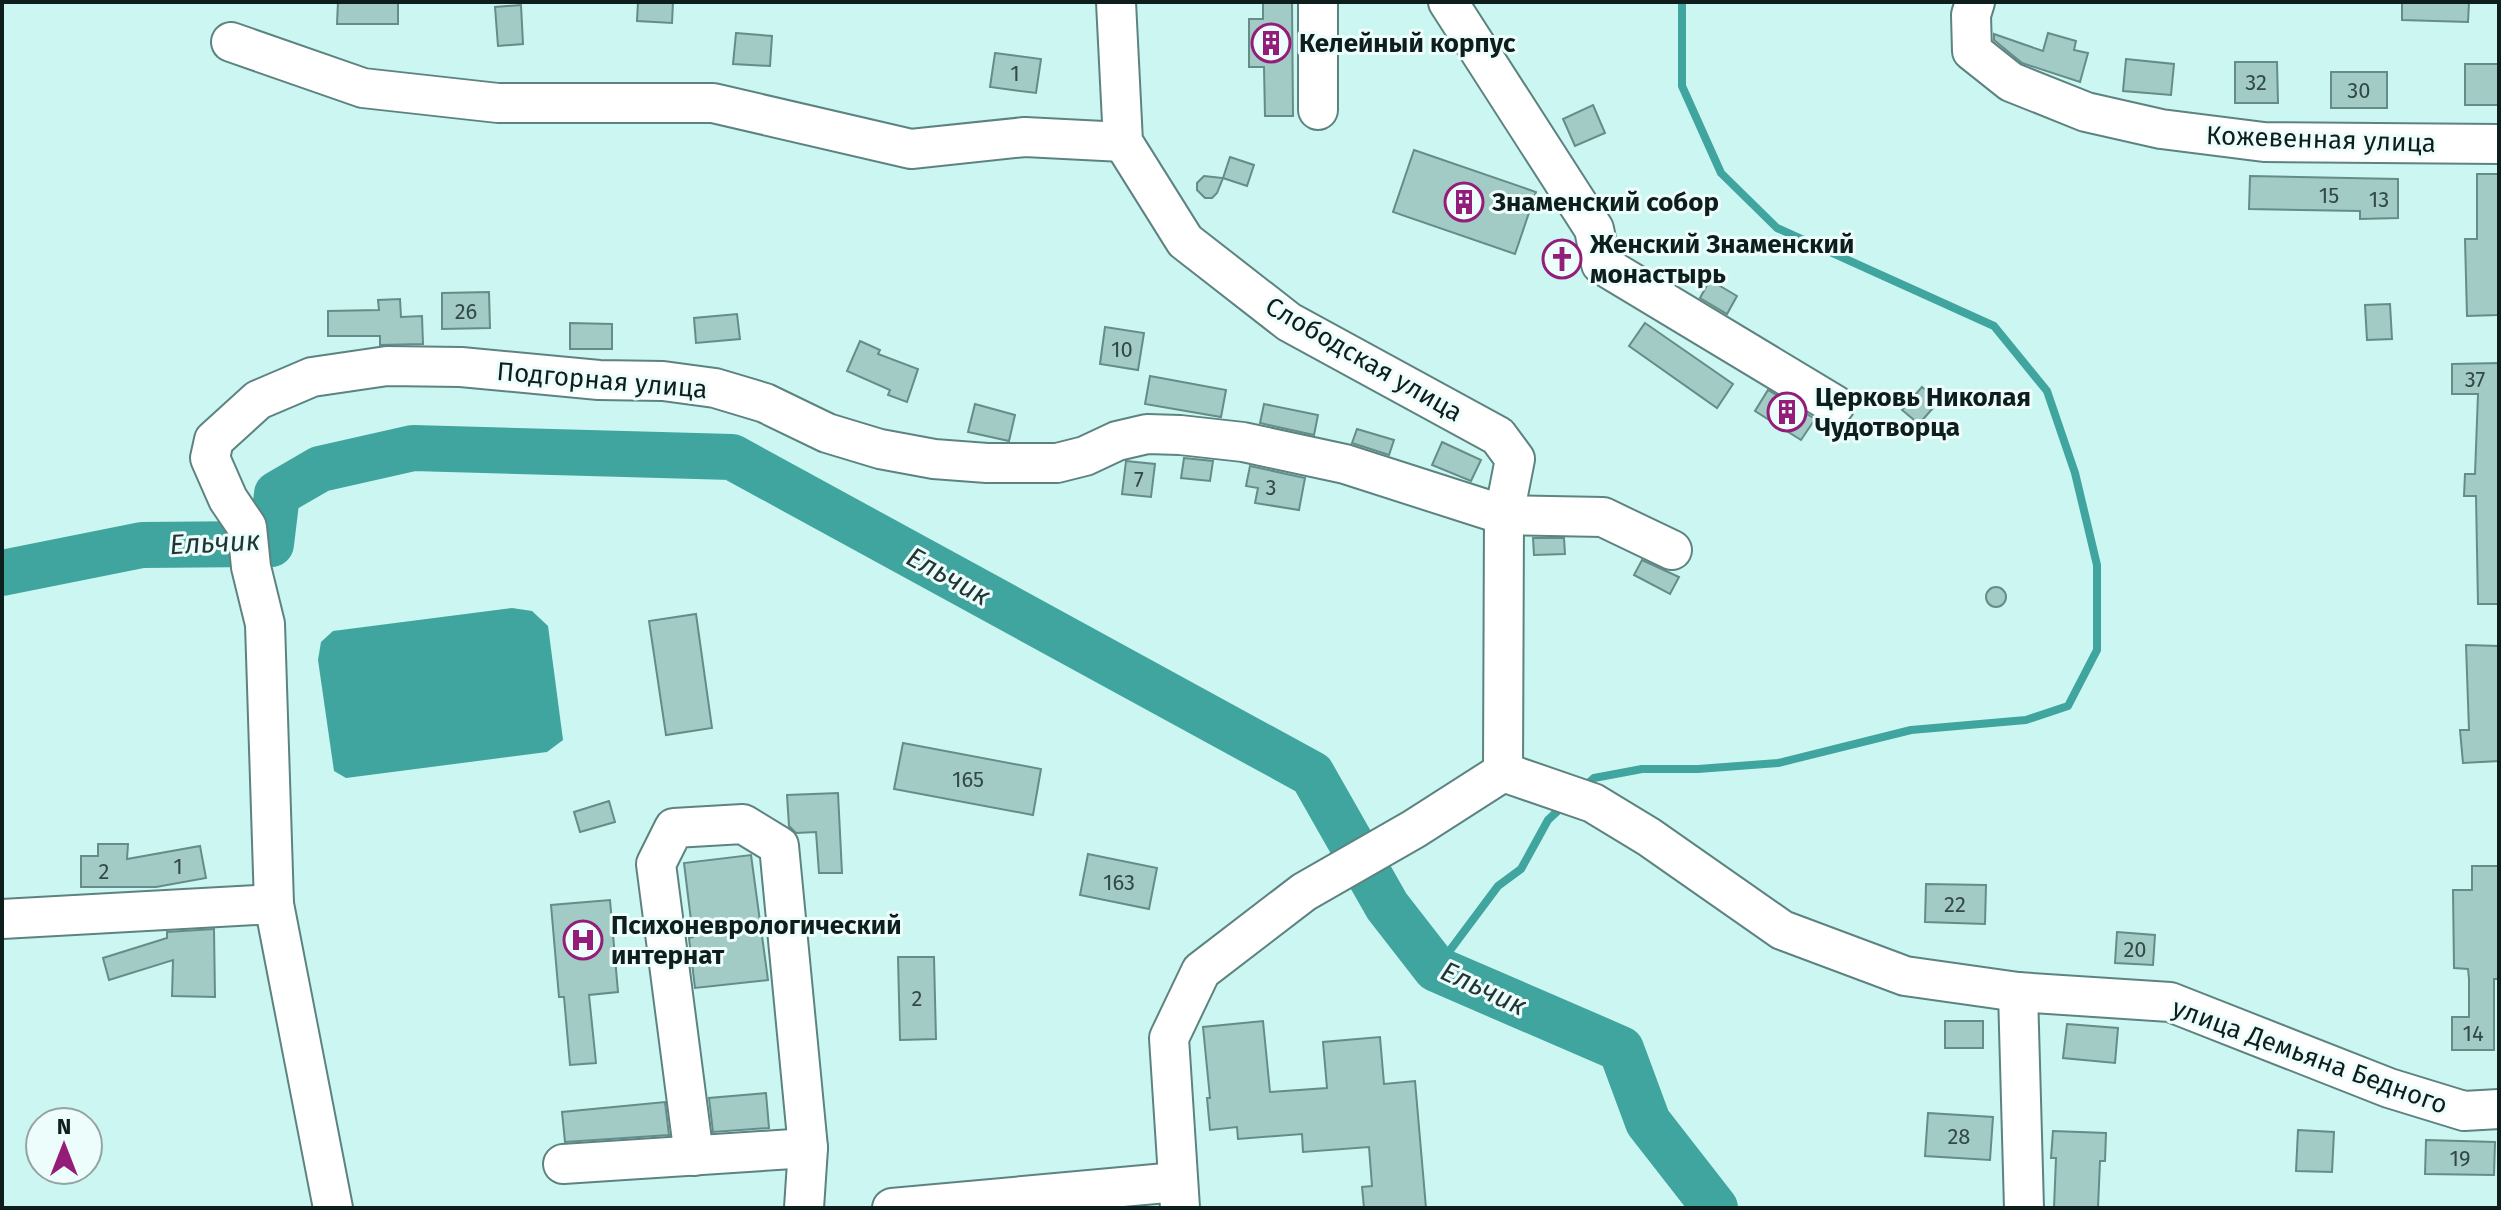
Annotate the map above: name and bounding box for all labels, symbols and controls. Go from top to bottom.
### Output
building icon: Келейный корпус [1250,22,1292,64]
place label: Келейный корпус [1299,28,1516,59]
house number: 1 [1010,60,1020,87]
house number: 32 [2245,69,2267,96]
house number: 30 [2347,77,2371,104]
street label: Кожевенная улица [2206,120,2436,159]
building icon: Знаменский собор [1443,181,1485,223]
house number: 15 [2319,182,2339,209]
house number: 13 [2369,186,2389,213]
place label: Знаменский собор [1491,187,1719,218]
place label: Женский Знаменский монастырь [1589,229,1854,290]
church icon: Женский Знаменский монастырь [1541,238,1583,280]
street label: Слободская улица [1260,290,1468,428]
house number: 26 [455,298,477,325]
house number: 10 [1111,336,1133,363]
street label: Подгорная улица [495,356,709,405]
house number: 37 [2465,366,2486,393]
place label: Церковь Николая Чудотворца [1815,382,2031,443]
building icon: Церковь Николая Чудотворца [1766,391,1808,433]
house number: 7 [1134,466,1144,493]
house number: 3 [1266,474,1276,501]
water label: Ельчик [169,524,261,561]
water label: Ельчик [901,540,997,613]
house number: 165 [952,766,984,793]
house number: 1 [173,853,183,880]
house number: 2 [99,858,109,885]
house number: 163 [1103,869,1135,896]
house number: 22 [1944,891,1966,918]
place label: Психоневрологический интернат [611,910,902,971]
hospital icon: Психоневрологический интернат [562,919,604,961]
house number: 20 [2123,936,2147,963]
water label: Ельчик [1436,954,1532,1023]
house number: 2 [912,985,922,1012]
street label: улица Демьяна Бедного [2168,992,2452,1121]
house number: 14 [2462,1020,2484,1047]
north arrow [24,1106,104,1186]
text: N [57,1113,71,1140]
house number: 28 [1947,1123,1971,1150]
house number: 19 [2449,1145,2471,1172]

